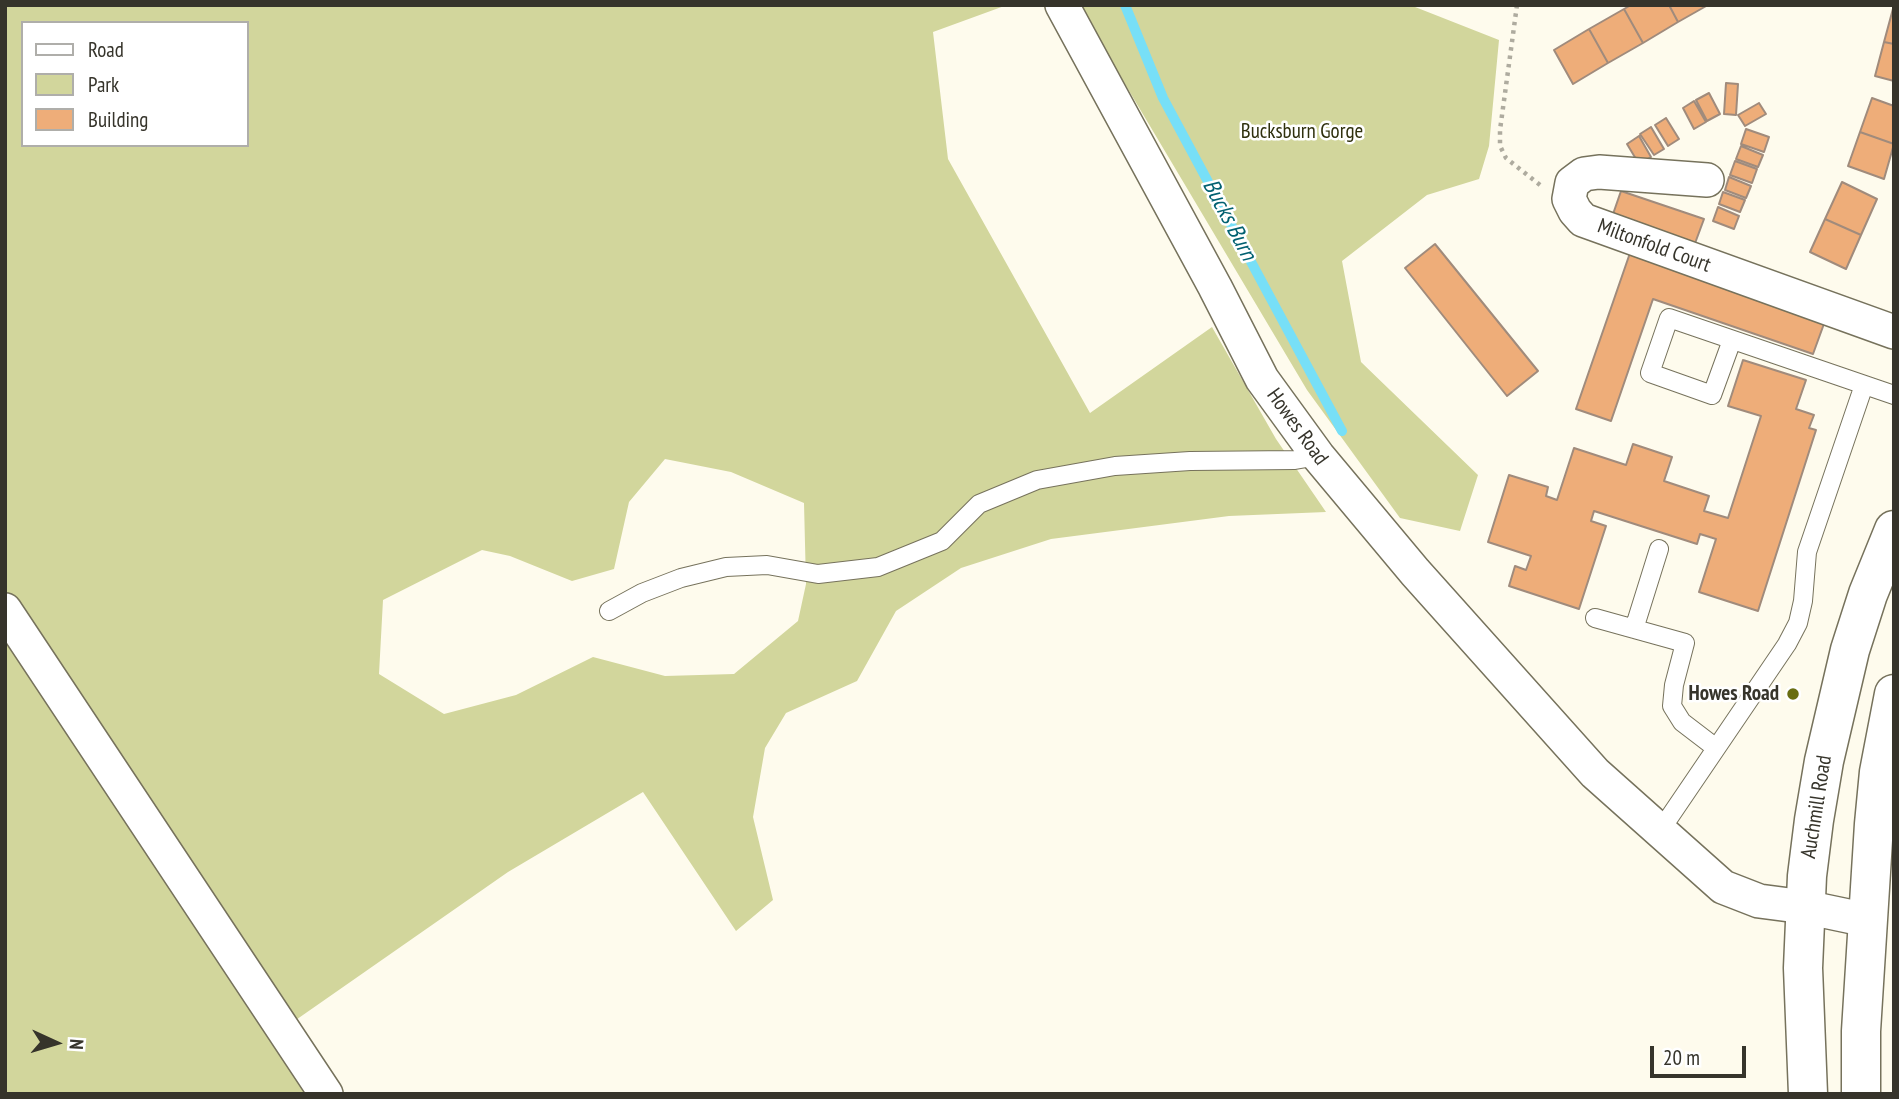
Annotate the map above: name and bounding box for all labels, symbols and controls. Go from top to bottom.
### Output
legend [21,21,248,147]
text: Road [88,36,124,63]
text: Park [88,71,119,98]
text: Building [88,106,148,133]
park label: Bucksburn Gorge [1241,119,1363,145]
water label: Bucks Burn [1196,175,1262,265]
street label: Miltonfold Court [1594,214,1714,278]
street label: Howes Road [1261,384,1333,470]
place label: Howes Road [1689,681,1779,707]
marker: Howes Road [1785,686,1801,702]
street label: Auchmill Road [1796,754,1838,860]
north arrow [21,1008,91,1078]
scale bar [1654,1032,1750,1076]
text: N [65,1038,89,1050]
text: 20 m [1663,1044,1700,1071]

